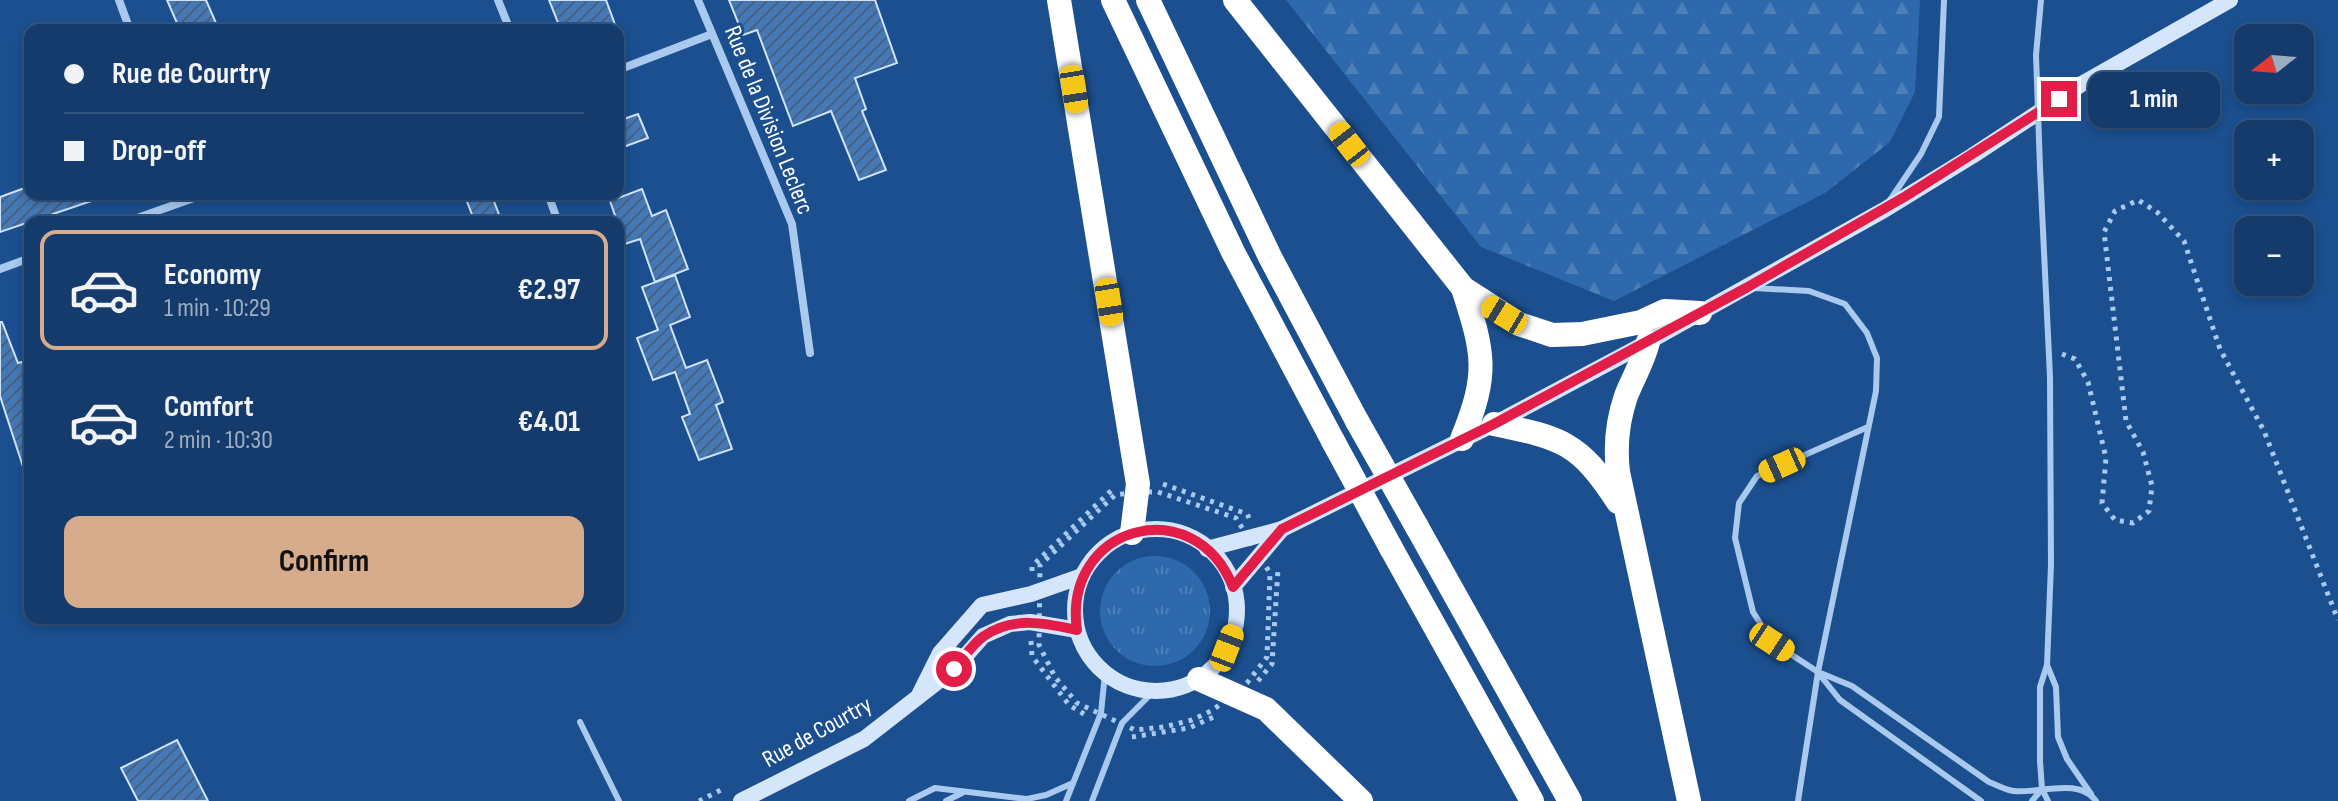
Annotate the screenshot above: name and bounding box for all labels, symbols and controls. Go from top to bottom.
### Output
street label: Rue de la Division Leclerc [718,21,820,219]
north arrow [2234,24,2314,104]
map controls [2234,24,2314,296]
text: Rue de Courtry [112,56,271,92]
car [1058,63,1090,115]
callout: 1 min [2087,71,2219,127]
route end [2041,81,2077,117]
text: 1 min [2130,84,2178,115]
car [1325,118,1373,170]
button: + [2234,120,2314,200]
text: Drop-off [112,133,206,169]
button: − [2234,216,2314,296]
icon: car [68,254,140,326]
text: Economy [164,257,261,293]
text: €2.97 [517,272,580,308]
car [1093,276,1125,328]
car [1477,292,1531,338]
text: 1 min · 10:29 [164,293,271,324]
icon: car [68,386,140,458]
text: Comfort [164,389,254,425]
text: €4.01 [518,404,580,440]
text: 2 min · 10:30 [164,425,273,456]
car [1755,444,1809,486]
button: Confirm [64,516,584,608]
car [1745,619,1799,665]
car [1207,621,1247,675]
route start [936,651,972,687]
street label: Rue de Courtry [757,690,877,774]

